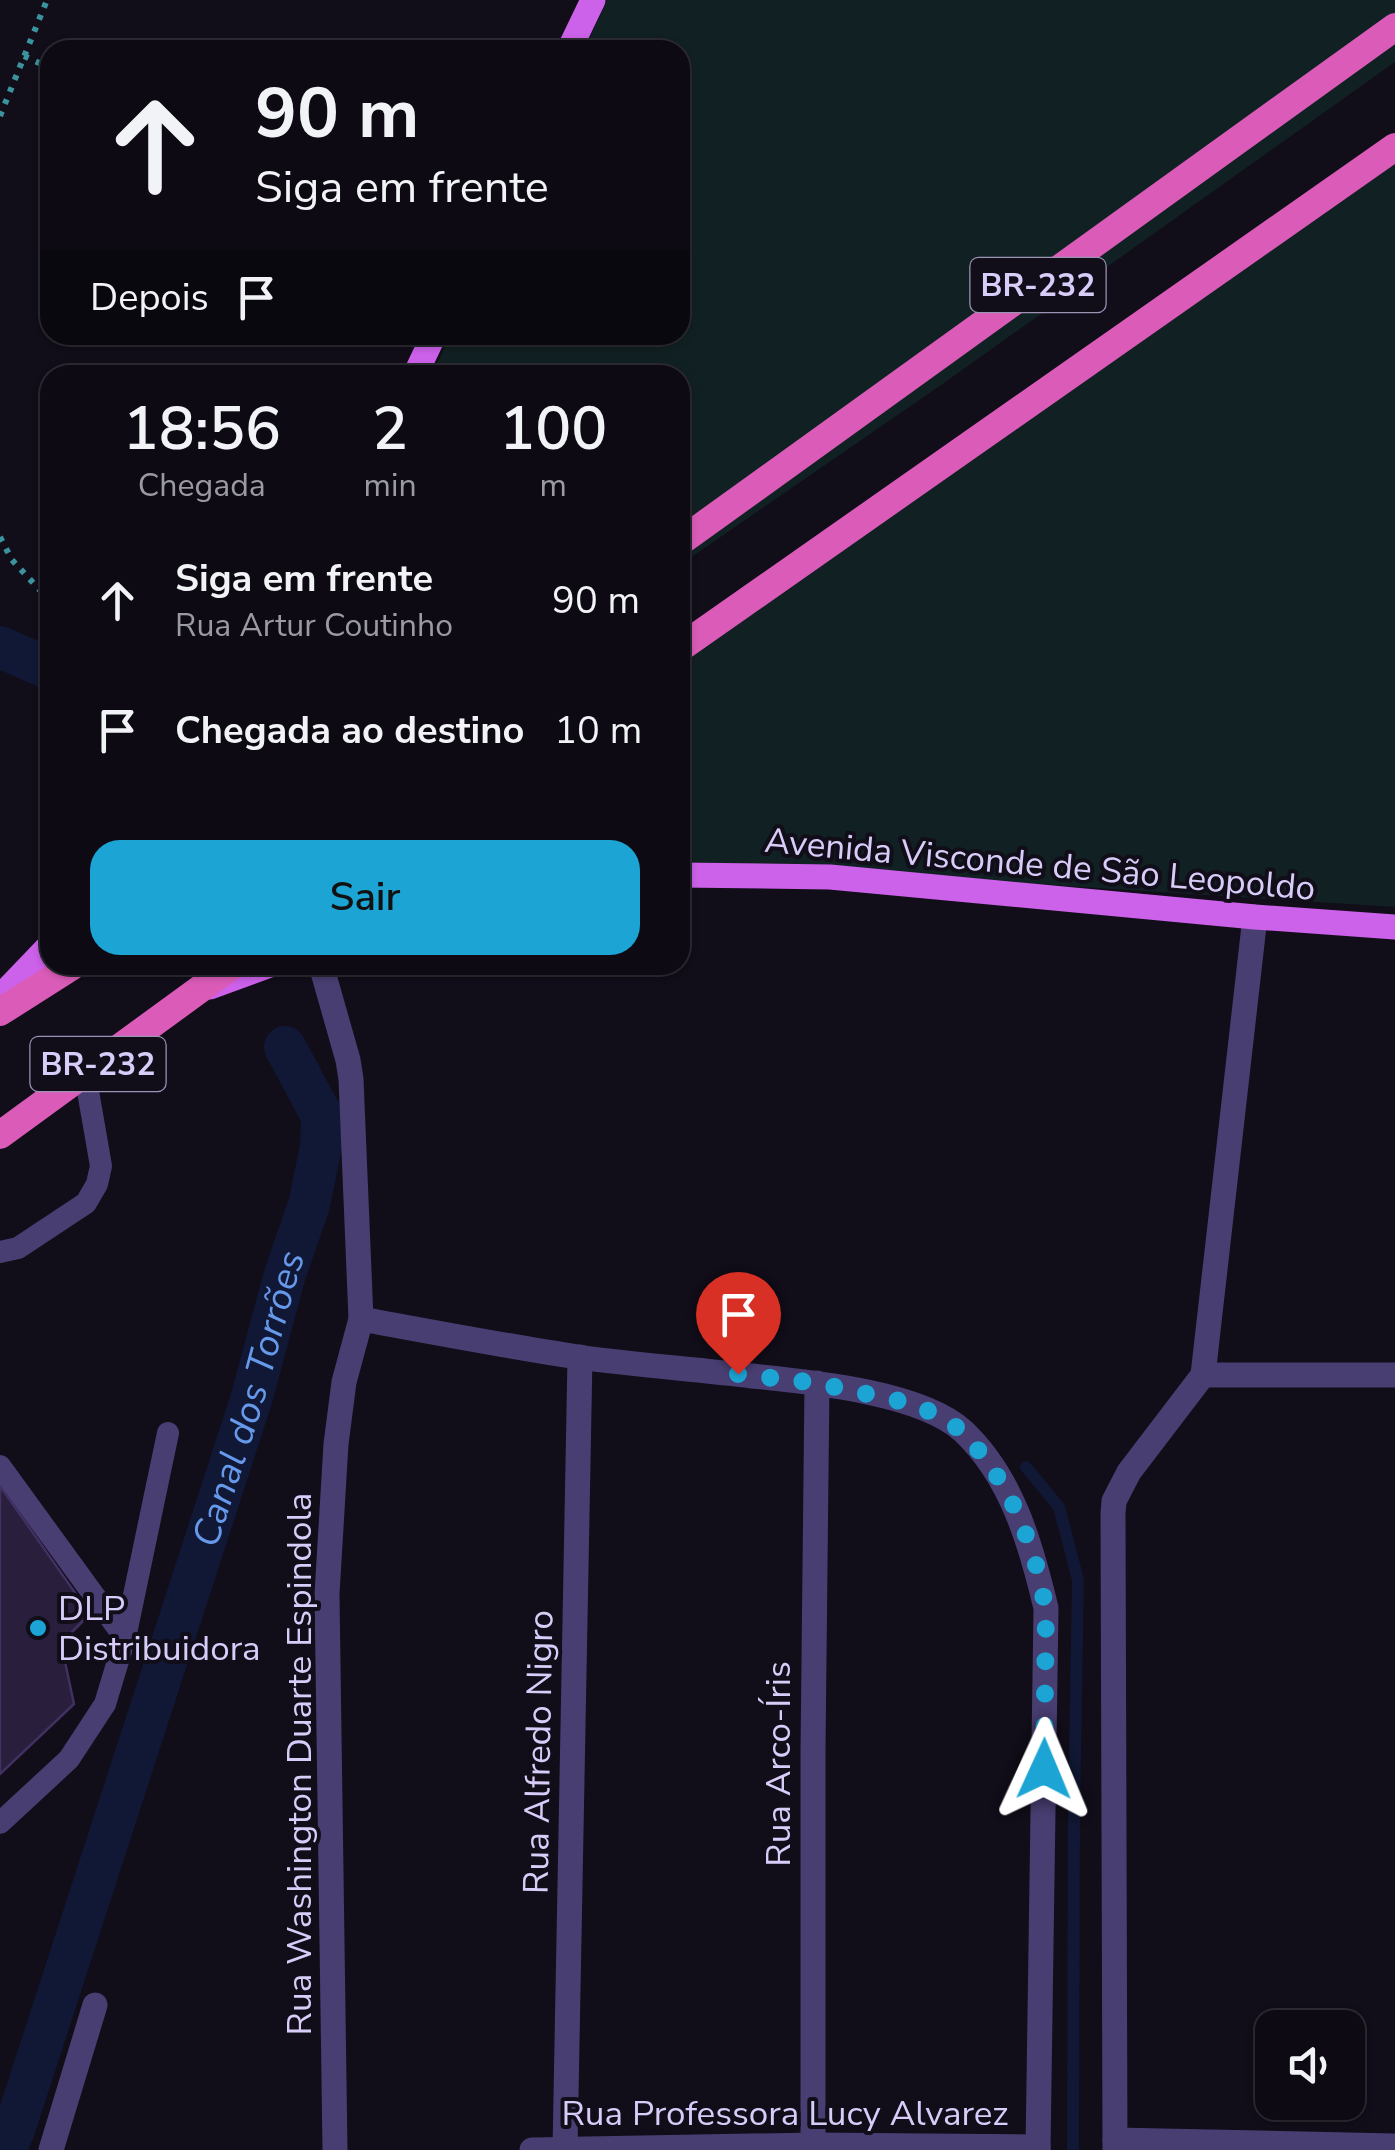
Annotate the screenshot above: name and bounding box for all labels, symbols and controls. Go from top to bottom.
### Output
text: 90 m [255,66,419,162]
icon: ahead [90,80,220,210]
text: Siga em frente [255,157,549,218]
road number: BR-232 [970,258,1106,312]
icon: arrive [229,270,284,325]
text: Depois [90,272,209,323]
text: 18:56 [123,388,281,470]
text: 2 [372,388,408,470]
text: 100 [499,388,607,470]
text: Chegada [138,464,266,507]
text: min [364,464,417,507]
text: m [540,464,567,507]
text: Siga em frente [175,553,433,604]
icon: ahead [90,573,145,628]
text: 90 m [552,575,640,626]
text: Rua Artur Coutinho [175,604,453,647]
icon: arrive [90,703,145,758]
text: Chegada ao destino [175,705,524,756]
text: 10 m [554,705,642,756]
street label: Avenida Visconde de São Leopoldo [763,817,1317,912]
button: Sair [90,840,640,955]
road number: BR-232 [31,1037,166,1091]
water label: Canal dos Torrões [180,1244,317,1553]
pin [696,1272,781,1375]
icon: arrive [711,1287,766,1342]
street label: Rua Washington Duarte Espindola [276,1493,323,2035]
place label: DLP Distribuidora [58,1585,261,1672]
street label: Rua Alfredo Nigro [513,1610,564,1894]
marker: DLP Distribuidora [27,1617,49,1639]
street label: Rua Arco-Íris [755,1661,802,1867]
position arrow [992,1717,1096,1821]
map controls [1255,2010,1365,2120]
button: sound [1255,2010,1365,2120]
street label: Rua Professora Lucy Alvarez [561,2090,1009,2137]

